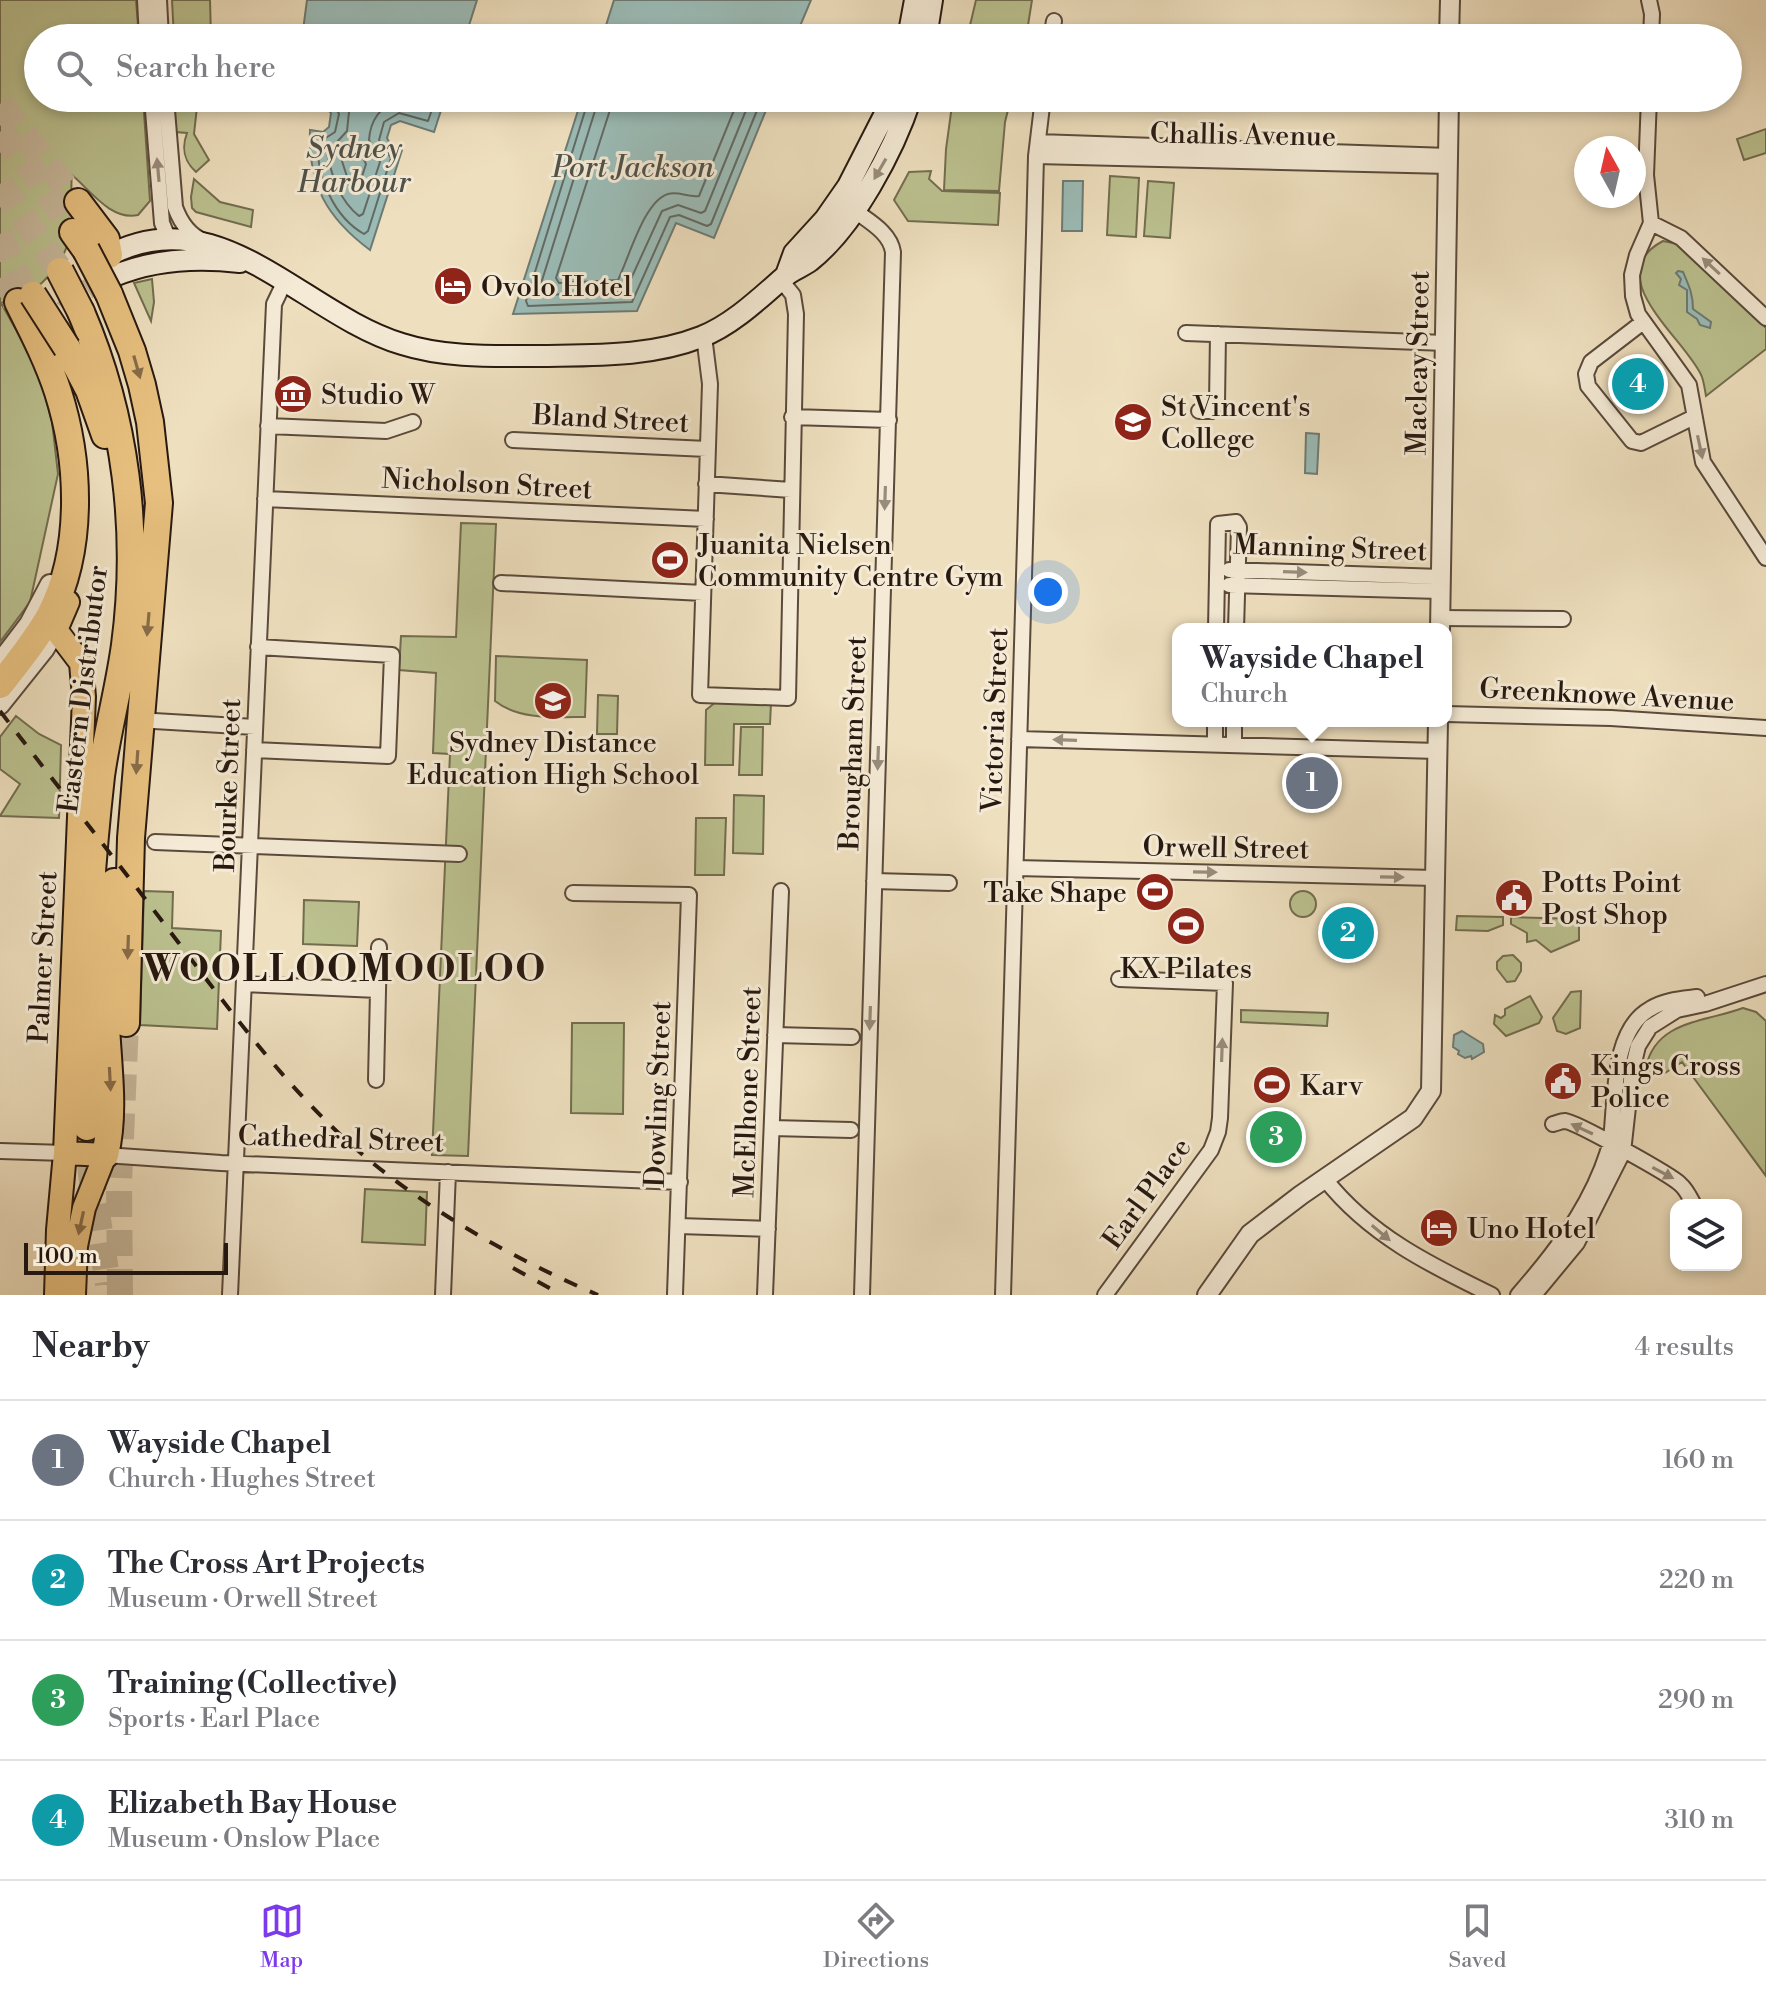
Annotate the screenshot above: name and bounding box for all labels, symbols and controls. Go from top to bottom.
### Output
search box [24,24,1742,112]
icon: search [52,46,96,90]
text: Search here [116,49,276,87]
street label: Challis Avenue [1150,116,1336,155]
water label: Sydney Harbour [296,130,412,202]
north arrow [1574,136,1646,208]
water label: Port Jackson [551,149,714,187]
one-way arrow [151,157,164,182]
one-way arrow [873,158,887,180]
one-way arrow [1702,258,1721,276]
hotel icon: Ovolo Hotel [432,265,474,307]
place label: Ovolo Hotel [481,270,632,305]
street label: Macleay Street [1399,270,1438,456]
pin: 4 [1612,354,1664,414]
one-way arrow [131,355,144,379]
museum icon: Studio W [272,373,314,415]
place label: Studio W [321,378,437,413]
place label: St Vincent's College [1161,390,1311,457]
street label: Bland Street [531,398,690,441]
school or university icon: St Vincent's College [1112,401,1154,443]
one-way arrow [1695,435,1707,460]
street label: Nicholson Street [381,461,593,508]
one-way arrow [879,486,892,511]
place label: Juanita Nielsen Community Centre Gym [697,528,1003,595]
street label: Manning Street [1232,528,1428,569]
sports icon: Juanita Nielsen Community Centre Gym [649,539,691,581]
street label: Eastern Distributor [51,563,116,815]
one-way arrow [1283,566,1308,579]
your location [1028,572,1068,612]
one-way arrow [141,612,154,637]
popup [1172,623,1452,727]
street label: Victoria Street [975,627,1016,814]
street label: Brougham Street [832,635,875,852]
text: Wayside Chapel [1200,640,1424,678]
street label: Greenknowe Avenue [1478,671,1735,720]
text: Church [1200,678,1288,710]
school or university icon: Sydney Distance Education High School [532,680,574,722]
street label: Bourke Street [208,698,249,873]
place label: Sydney Distance Education High School [407,726,699,793]
one-way arrow [1052,734,1077,747]
one-way arrow [872,746,884,771]
one-way arrow [130,750,143,775]
pin: 1 [1286,753,1338,813]
street label: Orwell Street [1142,830,1310,867]
one-way arrow [1193,866,1219,879]
place label: Potts Point Post Shop [1542,866,1682,933]
street label: Palmer Street [22,870,65,1044]
sports icon: Take Shape [1134,871,1176,913]
one-way arrow [1380,871,1405,883]
place label: Take Shape [983,876,1127,911]
public building icon: Potts Point Post Shop [1493,877,1535,919]
pin: 2 [1322,903,1374,963]
sports icon: KX Pilates [1165,905,1207,947]
one-way arrow [122,935,135,960]
district label: WOOLLOOMOOLOO [142,948,547,993]
place label: KX Pilates [1120,952,1252,987]
street label: McElhone Street [727,986,770,1198]
street label: Dowling Street [638,1000,679,1188]
one-way arrow [864,1006,877,1031]
one-way arrow [1216,1037,1229,1062]
place label: Kings Cross Police [1591,1049,1741,1116]
public building icon: Kings Cross Police [1542,1060,1584,1102]
sports icon: Karv [1251,1064,1293,1106]
one-way arrow [104,1067,117,1092]
place label: Karv [1300,1069,1364,1104]
pin: 3 [1250,1107,1302,1167]
street label: Cathedral Street [237,1118,445,1161]
one-way arrow [1570,1122,1594,1136]
street label: Earl Place [1095,1131,1199,1256]
one-way arrow [1652,1166,1674,1180]
map controls [1670,1199,1742,1271]
button: layers [1670,1199,1742,1271]
hotel icon: Uno Hotel [1418,1207,1460,1249]
one-way arrow [74,1211,86,1236]
place label: Uno Hotel [1467,1212,1595,1247]
one-way arrow [1371,1224,1391,1241]
scale bar [24,1239,228,1275]
text: 100 m [36,1243,98,1270]
text: Nearby [32,1326,150,1368]
text: 4 results [1635,1331,1734,1363]
text: Wayside Chapel [108,1425,331,1463]
text: 1 [52,1444,64,1476]
text: 160 m [1663,1444,1734,1476]
text: Church · Hughes Street [108,1463,376,1495]
text: The Cross Art Projects [108,1545,425,1583]
text: 2 [50,1564,66,1596]
text: 220 m [1659,1564,1734,1596]
text: Museum · Orwell Street [108,1583,378,1615]
text: Training (Collective) [108,1665,397,1703]
text: 3 [50,1684,66,1716]
text: 290 m [1658,1684,1734,1716]
text: Sports · Earl Place [108,1703,320,1735]
text: Elizabeth Bay House [108,1785,397,1823]
text: 4 [49,1804,67,1836]
text: 310 m [1665,1804,1734,1836]
text: Museum · Onslow Place [108,1823,380,1855]
tab: Map [260,1899,304,1974]
tab: Directions [823,1899,929,1974]
tab: Saved [1449,1899,1506,1974]

